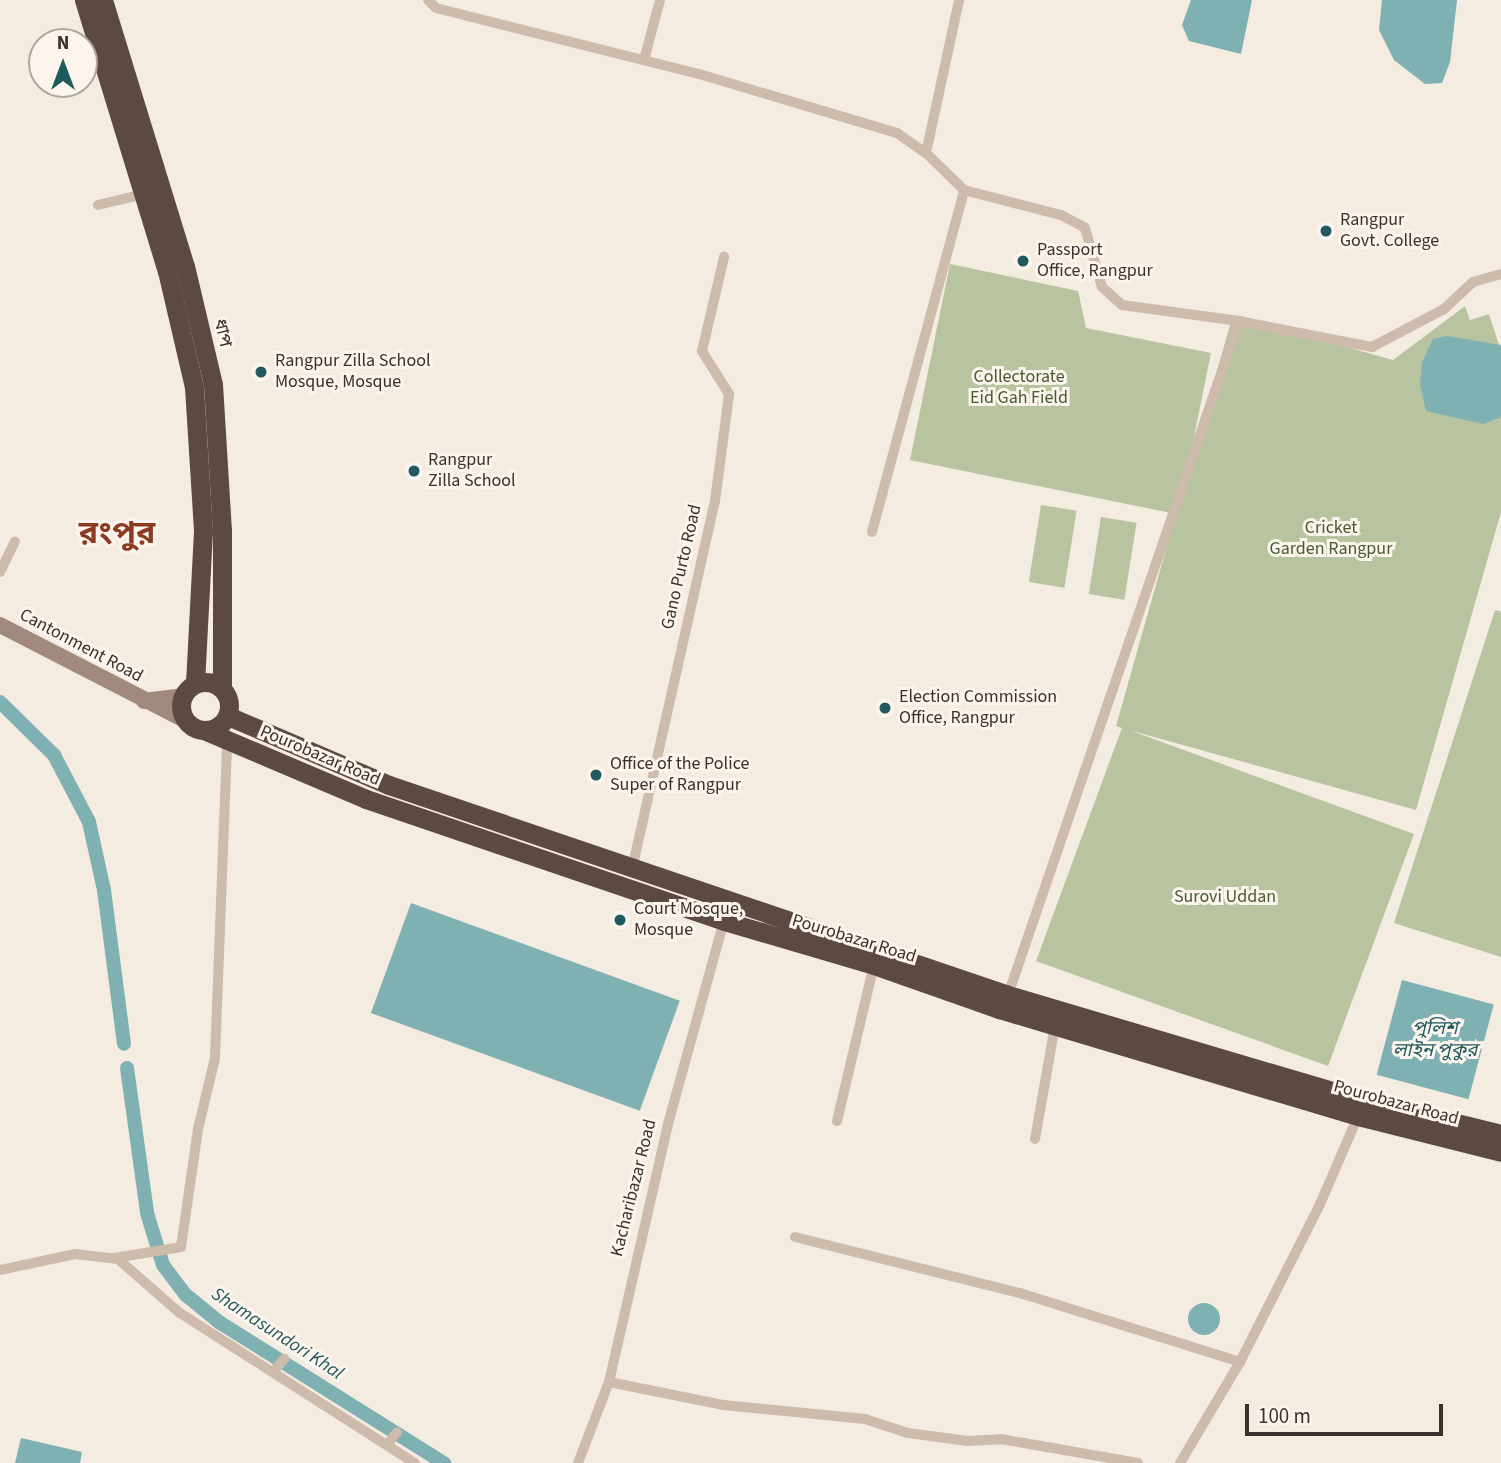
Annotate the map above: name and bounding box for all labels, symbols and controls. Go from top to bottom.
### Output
north arrow [28,28,98,98]
text: N [57,30,69,57]
place label: Rangpur Govt. College [1340,210,1439,252]
marker: Rangpur Govt. College [1318,223,1334,239]
place label: Passport Office, Rangpur [1037,240,1153,282]
marker: Passport Office, Rangpur [1015,253,1031,269]
street label: ধাপ [208,317,236,349]
place label: Rangpur Zilla School Mosque, Mosque [275,351,430,394]
marker: Rangpur Zilla School Mosque, Mosque [253,364,269,380]
park label: Collectorate Eid Gah Field [970,367,1068,410]
place label: Rangpur Zilla School [428,450,516,492]
marker: Rangpur Zilla School [406,463,422,479]
street label: Gano Purto Road [657,502,707,632]
district label: রংপুর [79,514,155,552]
park label: Cricket Garden Rangpur [1270,518,1392,560]
street label: Cantonment Road [16,604,146,688]
place label: Election Commission Office, Rangpur [899,687,1057,730]
marker: Election Commission Office, Rangpur [877,700,893,716]
street label: Pourobazar Road [257,721,383,791]
place label: Office of the Police Super of Rangpur [610,754,749,796]
marker: Office of the Police Super of Rangpur [588,767,604,783]
park label: Surovi Uddan [1174,886,1276,908]
place label: Court Mosque, Mosque [634,899,743,942]
street label: Pourobazar Road [789,910,919,968]
marker: Court Mosque, Mosque [612,912,628,928]
water label: পুলিশ লাইন পুকুর [1393,1018,1477,1062]
street label: Pourobazar Road [1331,1076,1461,1130]
street label: Kacharibazar Road [606,1117,662,1259]
water label: Shamasundori Khal [207,1283,347,1385]
scale bar [1249,1390,1447,1434]
text: 100 m [1258,1401,1311,1431]

